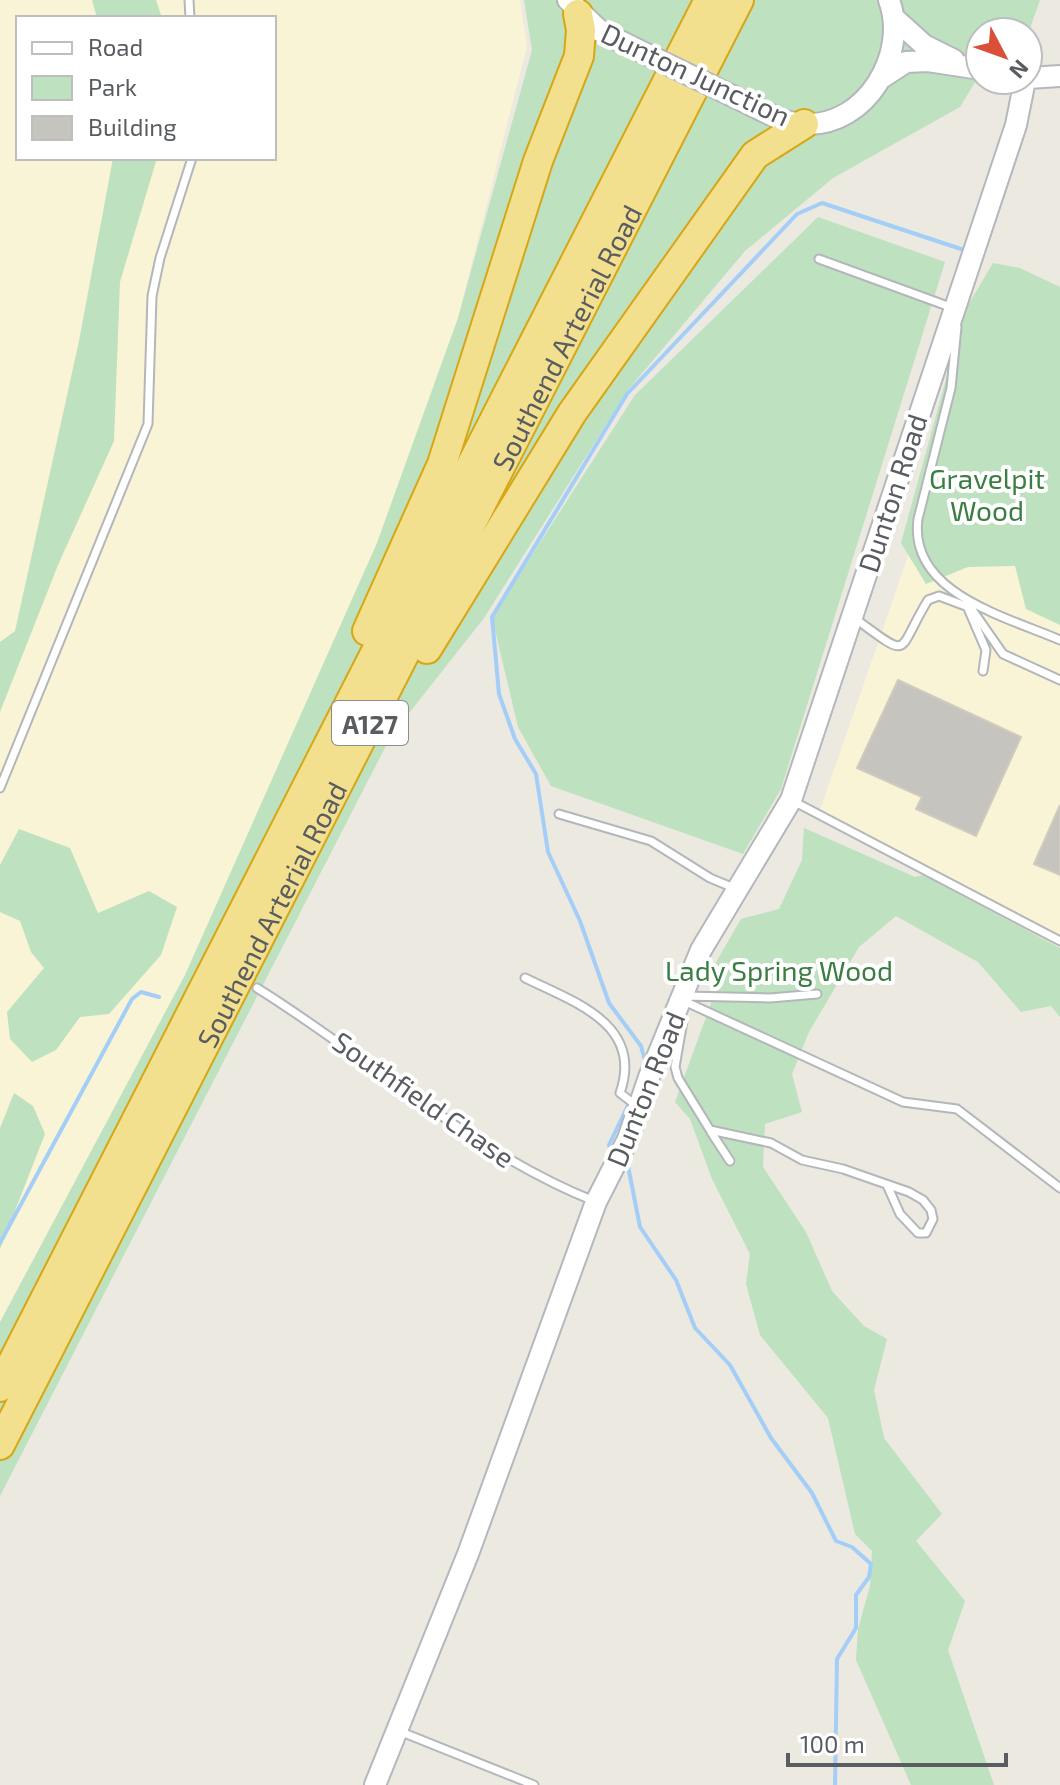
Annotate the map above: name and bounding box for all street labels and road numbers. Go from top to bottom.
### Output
street label: Dunton Junction [596,15,796,133]
street label: Southend Arterial Road [484,199,648,476]
street label: Dunton Road [850,410,934,576]
road number: A127 [332,701,408,745]
street label: Southend Arterial Road [189,776,353,1053]
street label: Dunton Road [598,1006,692,1172]
street label: Southfield Chase [327,1024,521,1174]

